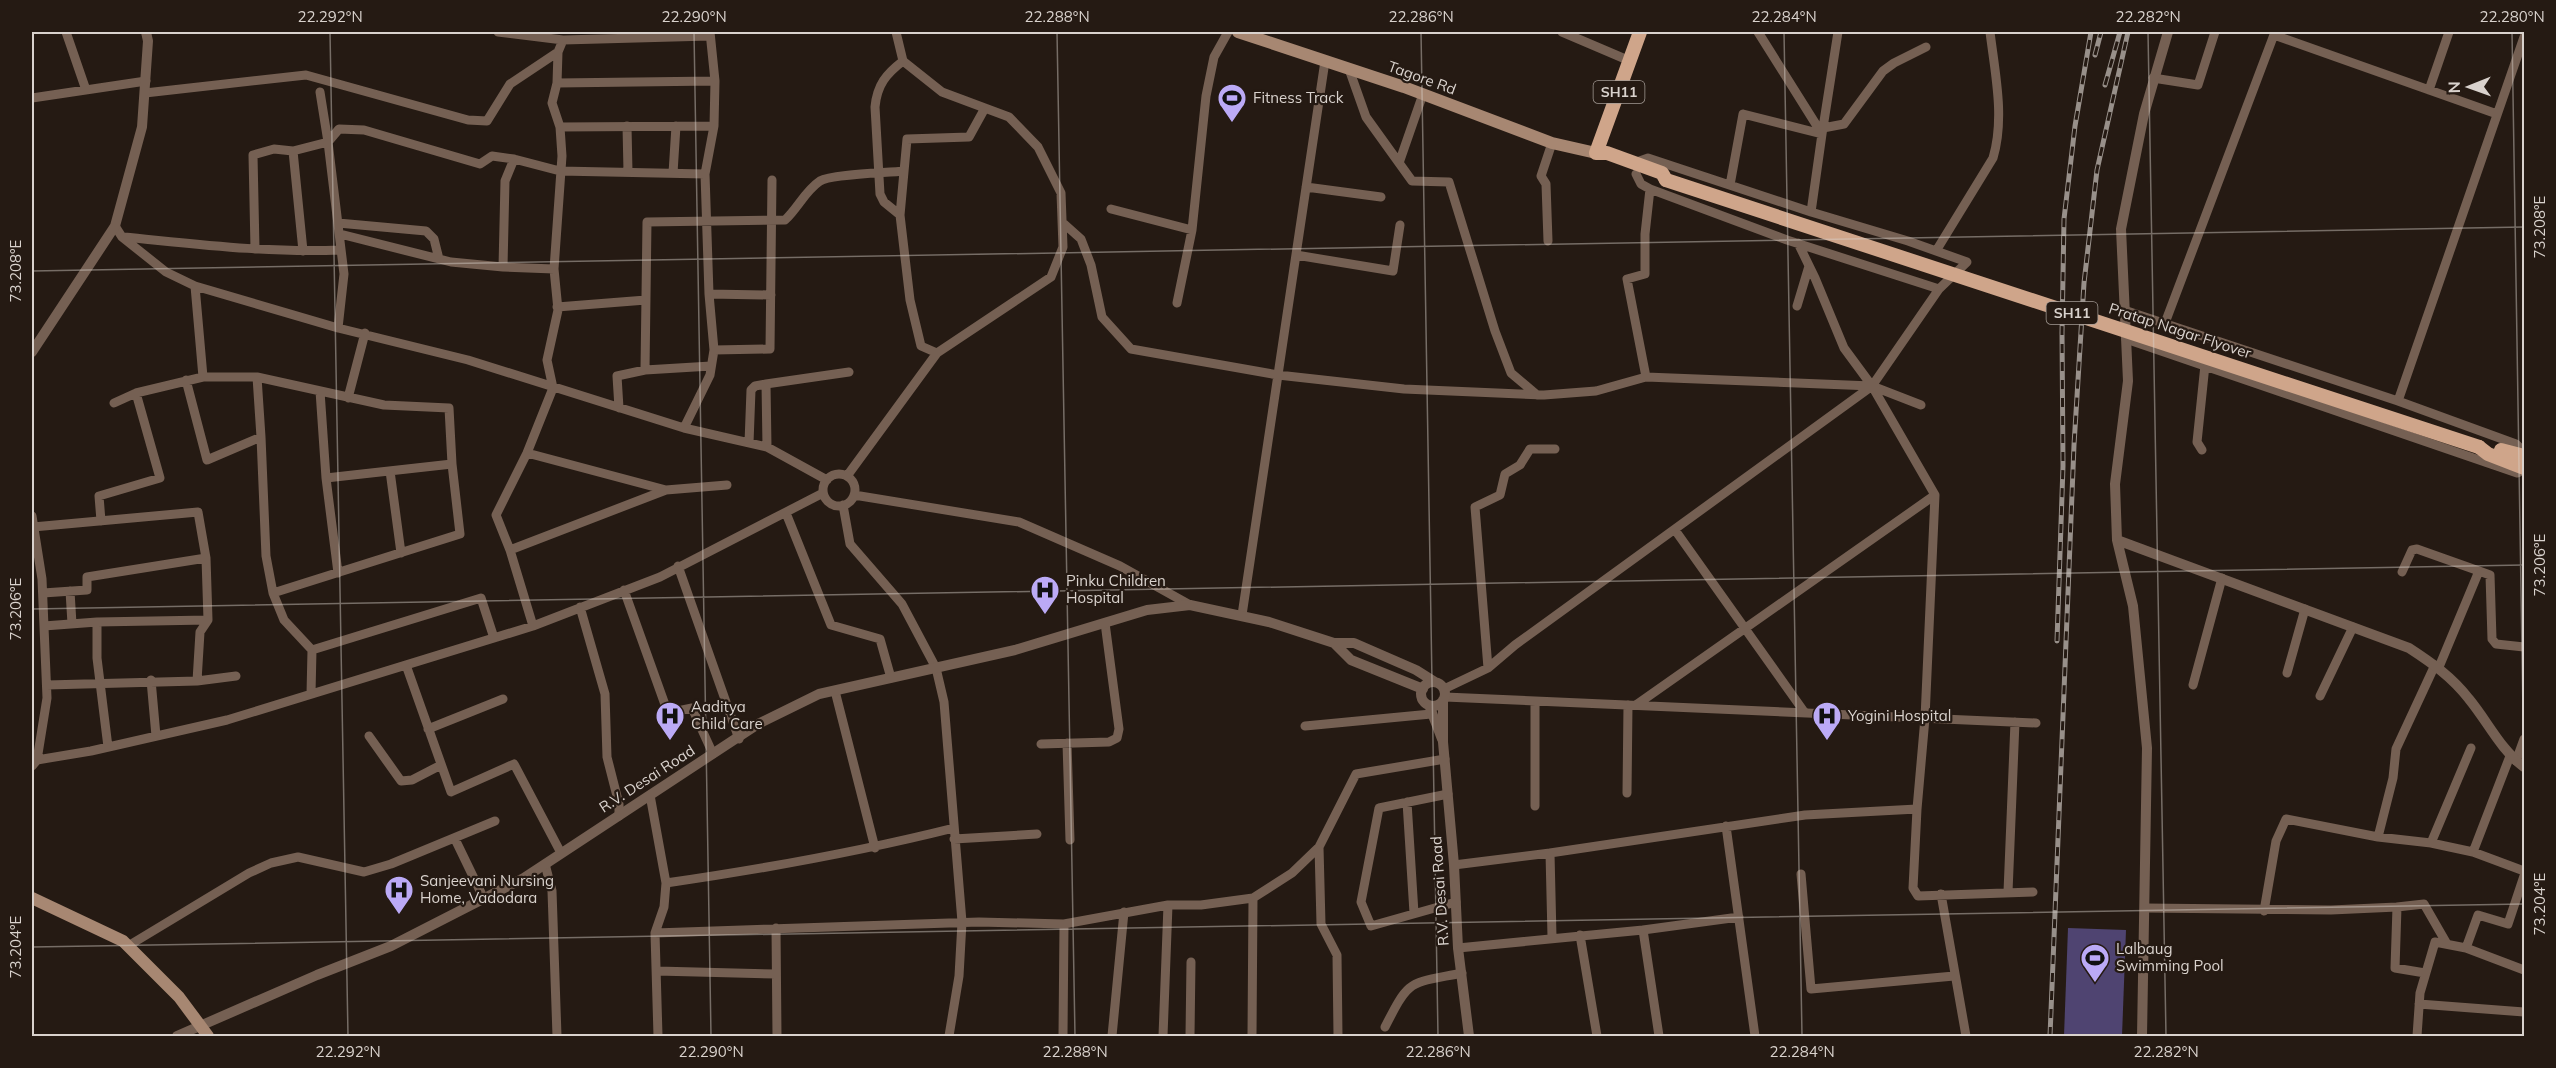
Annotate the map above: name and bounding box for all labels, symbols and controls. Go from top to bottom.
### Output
text: 22.292°N [297,7,363,26]
text: 22.290°N [661,7,727,26]
text: 22.288°N [1024,7,1090,26]
text: 22.286°N [1388,7,1454,26]
text: 22.284°N [1751,7,1817,26]
text: 22.282°N [2115,7,2181,26]
text: 22.280°N [2479,7,2545,26]
street label: Tagore Rd [1385,56,1459,99]
north arrow [2439,57,2499,117]
road number: SH11 [1594,81,1644,103]
text: N [2444,81,2464,93]
sports icon: Fitness Track [1216,82,1248,124]
place label: Fitness Track [1253,88,1344,107]
text: 73.208°E [2530,195,2549,258]
text: 73.208°E [6,239,25,302]
street label: Pratap Nagar Flyover [2107,299,2254,363]
road number: SH11 [2046,302,2098,324]
text: 73.206°E [2530,533,2549,596]
place label: Pinku Children Hospital [1066,571,1166,607]
hospital icon: Pinku Children Hospital [1029,574,1061,616]
text: 73.206°E [6,577,25,640]
place label: Aaditya Child Care [691,697,763,733]
hospital icon: Aaditya Child Care [654,700,686,742]
hospital icon: Yogini Hospital [1811,700,1843,742]
place label: Yogini Hospital [1847,706,1951,725]
street label: R.V. Desai Road [595,741,698,817]
street label: R.V. Desai Road [1426,835,1453,947]
place label: Sanjeevani Nursing Home, Vadodara [420,871,554,907]
text: 73.204°E [2530,872,2549,935]
hospital icon: Sanjeevani Nursing Home, Vadodara [383,874,415,916]
text: 73.204°E [6,915,25,978]
place label: Lalbaug Swimming Pool [2116,939,2224,975]
sports icon: Lalbaug Swimming Pool [2079,942,2111,984]
text: 22.292°N [315,1042,381,1061]
text: 22.290°N [678,1042,744,1061]
text: 22.288°N [1042,1042,1108,1061]
text: 22.286°N [1405,1042,1471,1061]
text: 22.284°N [1769,1042,1835,1061]
text: 22.282°N [2133,1042,2199,1061]

